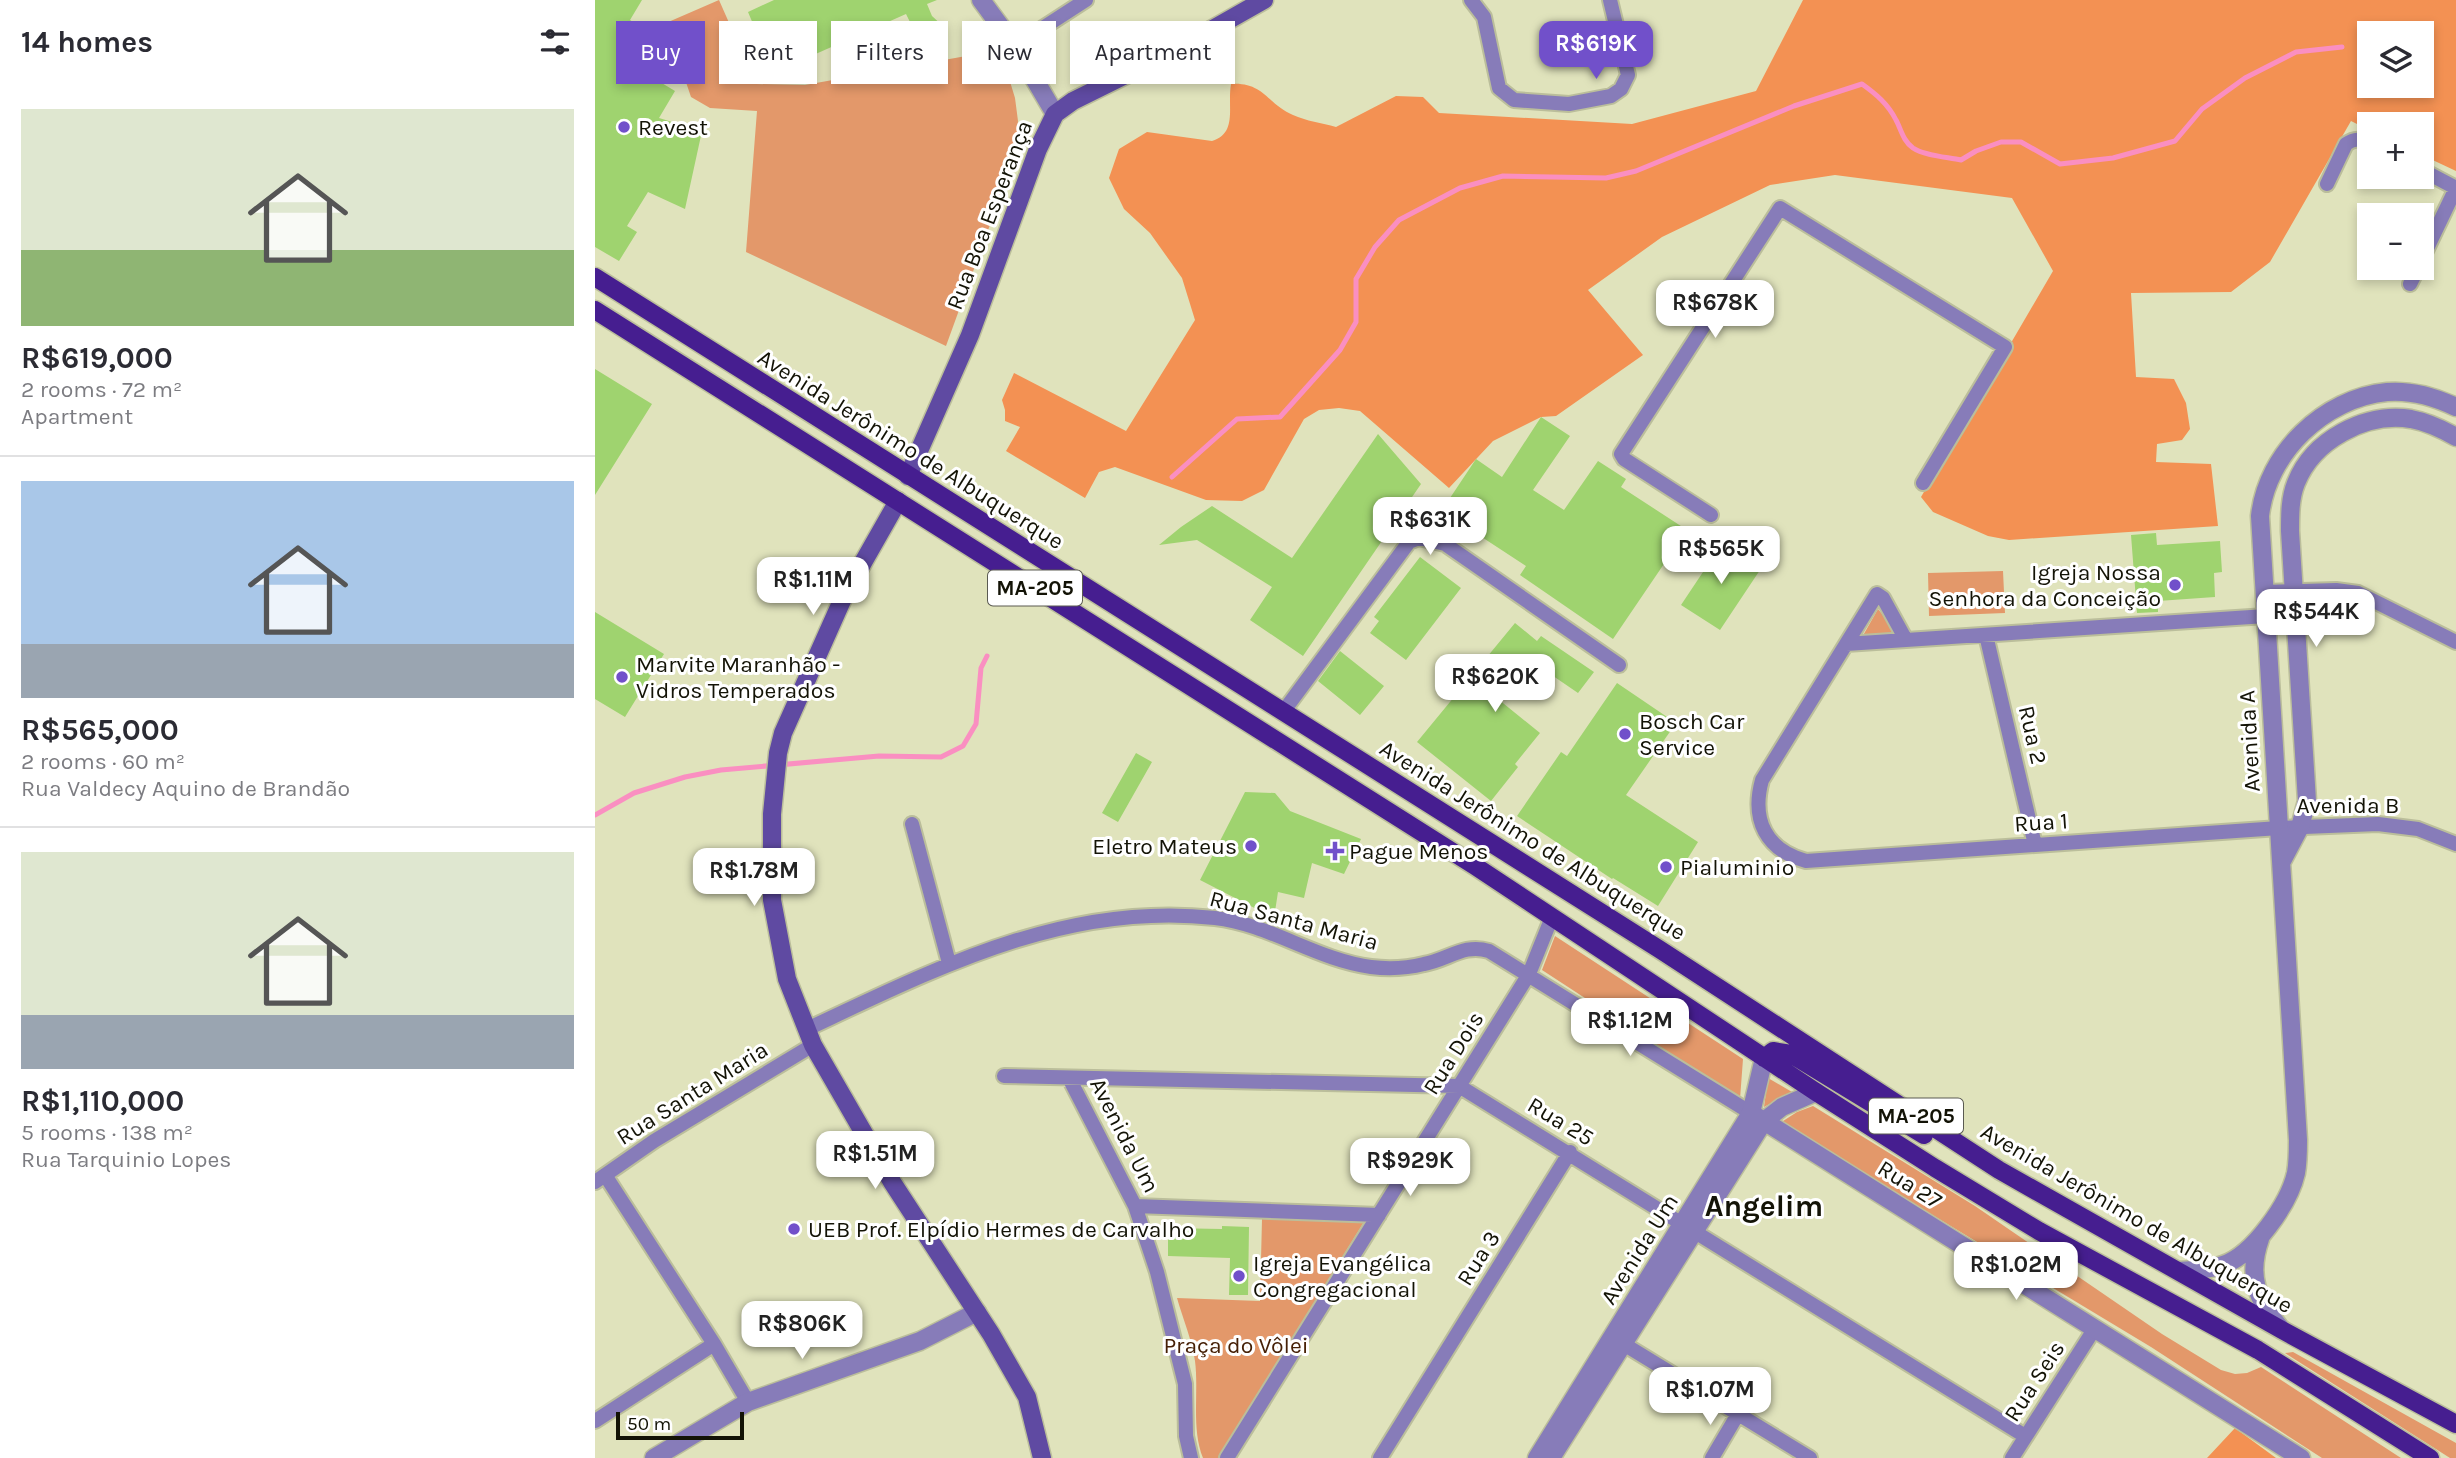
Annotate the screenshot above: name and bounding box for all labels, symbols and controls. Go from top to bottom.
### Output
chip: Buy [616,21,705,84]
chip: Rent [719,21,817,84]
chip: Filters [831,21,948,84]
chip: New [962,21,1056,84]
chip: Apartment [1070,21,1235,84]
map controls [2357,21,2434,280]
button: layers [2357,21,2434,98]
pin: R$619K [1539,22,1653,81]
icon: filters [536,23,574,61]
text: 14 homes [21,24,153,60]
text: R$619K [1555,30,1637,57]
button: + [2357,112,2434,189]
place label: Revest [638,114,708,141]
street label: Rua Boa Esperança [941,117,1038,314]
marker: Revest [616,119,632,135]
icon: home [235,155,361,281]
button: − [2357,203,2434,280]
pin: R$678K [1658,280,1772,340]
text: R$678K [1672,289,1758,316]
text: R$619,000 [21,340,173,376]
street label: Avenida Jerônimo de Albuquerque [753,344,1069,555]
text: 2 rooms · 72 m² [21,376,182,403]
text: Apartment [21,403,133,430]
pin: R$631K [1373,498,1487,557]
text: R$631K [1389,506,1471,533]
pin: R$565K [1664,526,1778,586]
icon: home [235,527,361,653]
text: R$565K [1678,535,1764,562]
pin: R$1.11M [748,558,878,617]
place label: Igreja Nossa Senhora da Conceição [1929,559,2161,612]
text: R$1.11M [773,566,853,593]
road number: MA-205 [988,570,1082,606]
marker: Igreja Nossa Senhora da Conceição [2167,577,2183,593]
pin: R$544K [2259,590,2373,649]
text: R$544K [2273,598,2359,625]
place label: Marvite Maranhão - Vidros Temperados [636,651,840,704]
pin: R$620K [1438,654,1552,714]
text: R$620K [1451,663,1539,690]
marker: Marvite Maranhão - Vidros Temperados [614,669,630,685]
street label: Avenida A [2233,689,2266,793]
street label: Rua 2 [2013,703,2052,767]
place label: Bosch Car Service [1639,708,1745,761]
text: R$565,000 [21,712,179,748]
marker: Bosch Car Service [1617,726,1633,742]
street label: Avenida Jerônimo de Albuquerque [1375,735,1691,946]
text: 2 rooms · 60 m² [21,748,185,775]
text: Rua Valdecy Aquino de Brandão [21,775,350,802]
street label: Avenida B [2297,792,2399,819]
street label: Rua 1 [2013,807,2069,838]
place label: Eletro Mateus [1092,833,1237,860]
marker: Eletro Mateus [1243,838,1259,854]
place label: Pague Menos [1349,838,1488,865]
marker: Pague Menos [1327,843,1343,859]
pin: R$1.78M [689,848,819,908]
place label: Pialuminio [1680,854,1794,881]
text: R$1.78M [709,857,799,884]
marker: Pialuminio [1658,859,1674,875]
street label: Rua Santa Maria [1207,885,1381,956]
icon: home [235,898,361,1024]
pin: R$1.12M [1565,998,1695,1058]
street label: Rua Dois [1417,1007,1489,1100]
text: R$1.12M [1587,1007,1673,1034]
street label: Rua Santa Maria [612,1036,773,1151]
street label: Avenida Um [1084,1073,1165,1197]
text: R$1,110,000 [21,1083,184,1119]
street label: Rua 25 [1523,1091,1599,1152]
road number: MA-205 [1869,1098,1963,1134]
street label: Avenida Jerônimo de Albuquerque [1976,1118,2297,1319]
text: 5 rooms · 138 m² [21,1119,193,1146]
pin: R$1.51M [810,1132,940,1191]
pin: R$929K [1353,1138,1467,1198]
text: R$1.51M [832,1140,918,1167]
text: Rua Tarquinio Lopes [21,1146,231,1173]
text: R$929K [1366,1147,1454,1174]
street label: Rua 27 [1873,1154,1947,1215]
district label: Angelim [1705,1188,1823,1224]
street label: Avenida Um [1595,1189,1684,1309]
place label: UEB Prof. Elpídio Hermes de Carvalho [808,1216,1194,1243]
marker: UEB Prof. Elpídio Hermes de Carvalho [786,1221,802,1237]
street label: Rua 3 [1451,1226,1506,1291]
pin: R$1.02M [1951,1242,2081,1302]
place label: Igreja Evangélica Congregacional [1253,1250,1432,1303]
text: R$1.02M [1970,1251,2062,1278]
marker: Igreja Evangélica Congregacional [1231,1268,1247,1284]
pin: R$806K [745,1302,859,1361]
text: R$806K [757,1310,847,1337]
park label: Praça do Vôlei [1163,1332,1309,1359]
street label: Rua Seis [1998,1336,2070,1427]
pin: R$1.07M [1645,1368,1775,1427]
text: R$1.07M [1665,1376,1755,1403]
scale bar [616,1409,744,1441]
text: 50 m [627,1413,671,1435]

